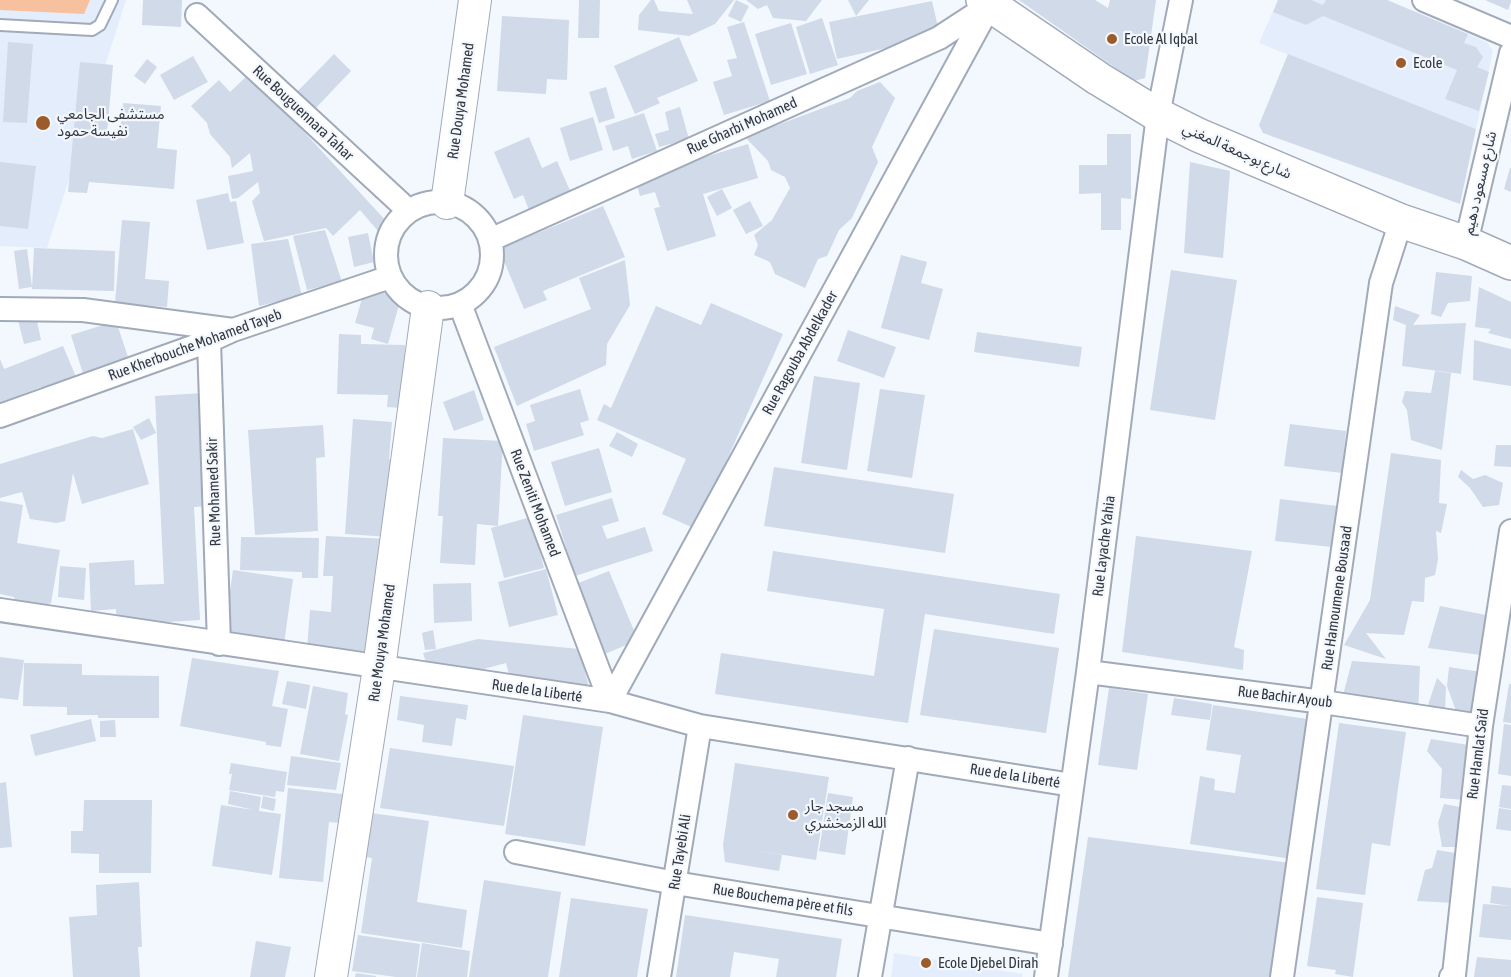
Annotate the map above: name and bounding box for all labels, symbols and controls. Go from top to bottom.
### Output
place label: Ecole Al Iqbal [1124,30,1198,48]
marker: Ecole Al Iqbal [1105,32,1119,46]
street label: Rue Douya Mohamed [444,42,478,160]
place label: Ecole [1413,54,1443,72]
marker: Ecole [1394,56,1408,70]
street label: Rue Bouguennara Tahar [249,62,357,164]
street label: Rue Gharbi Mohamed [684,94,800,158]
place label: مستشفى الجامعي نفيسة حمود [57,105,165,140]
marker: مستشفى الجامعي نفيسة حمود [34,114,52,132]
street label: شارع بوجمعة المغني [1180,119,1294,183]
street label: شارع مسعود دهيم [1459,129,1501,237]
street label: Rue Ragouba Abdelkader [758,288,842,418]
street label: Rue Kherbouche Mohamed Tayeb [106,305,284,385]
street label: Rue Mohamed Sakir [203,437,225,547]
street label: Rue Zeniti Mohamed [506,447,564,559]
street label: Rue Layache Yahia [1089,495,1119,597]
street label: Rue Hamoumene Bousaad [1318,525,1356,671]
street label: Rue Mouya Mohamed [365,583,399,703]
street label: Rue de la Liberté [491,676,583,706]
street label: Rue Bachir Ayoub [1237,682,1333,712]
street label: Rue Hamlat Saïd [1464,708,1492,800]
street label: Rue de la Liberté [969,760,1061,792]
place label: مسجد جار الله الزمخشري [805,797,887,832]
marker: مسجد جار الله الزمخشري [786,808,800,822]
street label: Rue Tayebi Ali [665,813,695,891]
street label: Rue Bouchema père et fils [712,880,854,920]
place label: Ecole Djebel Dirah [938,954,1039,972]
marker: Ecole Djebel Dirah [919,956,933,970]

